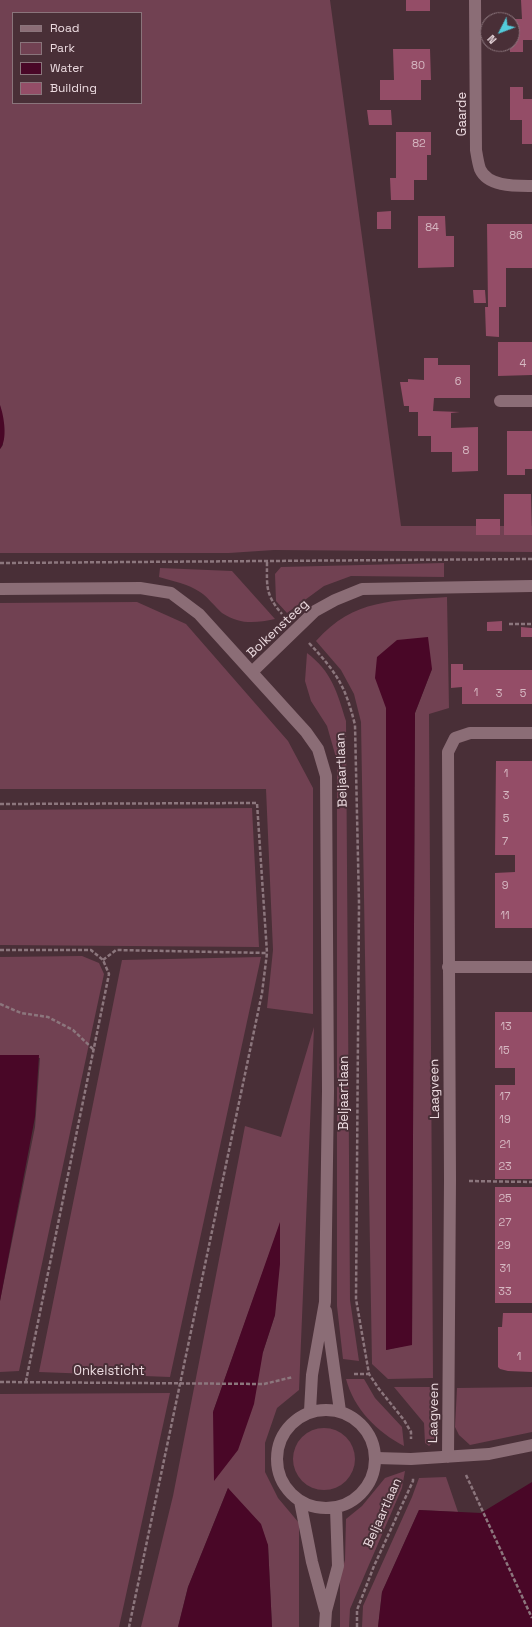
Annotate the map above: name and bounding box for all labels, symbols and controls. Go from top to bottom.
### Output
legend [12,12,142,104]
north arrow [480,12,520,52]
text: Road [50,20,79,36]
text: N [484,32,499,47]
text: Park [50,40,75,56]
house number: 80 [411,59,425,73]
text: Water [50,60,84,76]
text: Building [50,80,97,96]
street label: Gaarde [454,92,470,136]
house number: 82 [412,137,426,151]
house number: 84 [425,221,439,235]
house number: 86 [509,229,523,243]
house number: 4 [520,357,526,371]
house number: 6 [455,375,461,389]
house number: 8 [463,444,469,458]
street label: Bolkensteeg [244,597,312,661]
house number: 1 [474,686,478,700]
house number: 3 [496,687,502,701]
house number: 5 [520,687,526,701]
street label: Beljaartlaan [333,732,351,808]
house number: 1 [504,767,508,781]
house number: 3 [503,789,509,803]
house number: 5 [503,812,509,826]
house number: 7 [502,835,508,849]
house number: 9 [502,879,508,893]
house number: 11 [500,909,510,923]
house number: 13 [500,1020,512,1034]
house number: 15 [498,1044,510,1058]
street label: Beljaartlaan [336,1056,352,1130]
street label: Laagveen [427,1059,443,1119]
house number: 17 [500,1090,510,1104]
house number: 19 [499,1113,511,1127]
house number: 21 [499,1138,511,1152]
house number: 23 [498,1160,512,1174]
house number: 25 [498,1192,512,1206]
house number: 27 [499,1216,511,1230]
house number: 29 [497,1239,511,1253]
house number: 31 [499,1262,511,1276]
house number: 33 [498,1285,512,1299]
house number: 1 [517,1350,521,1364]
street label: Onkelsticht [73,1363,145,1379]
street label: Laagveen [426,1383,442,1443]
street label: Beljaartlaan [361,1476,405,1550]

